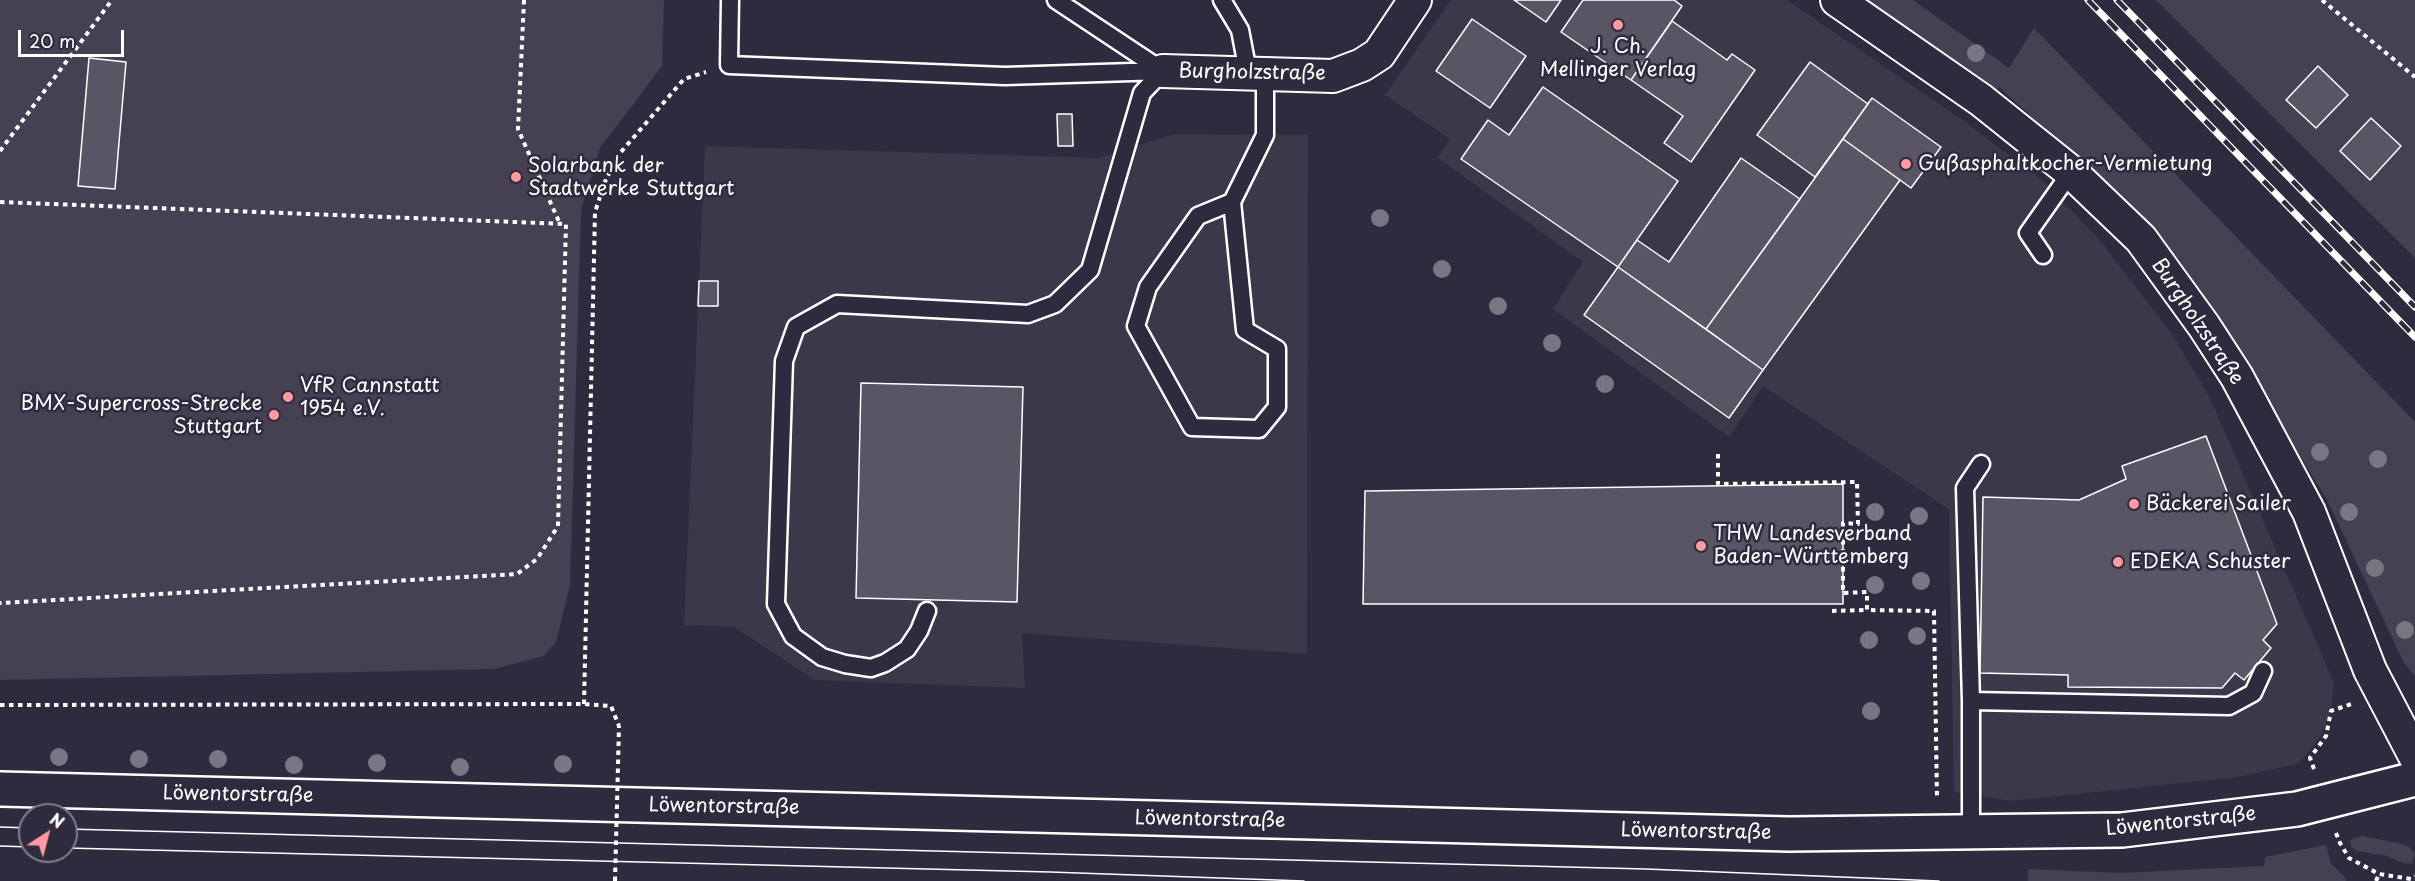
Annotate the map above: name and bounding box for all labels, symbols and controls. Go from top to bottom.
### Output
scale bar [21,18,128,56]
marker: J. Ch. Mellinger Verlag [1611,18,1625,32]
text: 20 m [29,27,75,54]
place label: J. Ch. Mellinger Verlag [1540,35,1696,82]
street label: Burgholzstraße [1178,60,1326,86]
place label: Gußasphaltkocher-Vermietung [1918,152,2212,176]
place label: Solarbank der Stadtwerke Stuttgart [528,154,734,201]
marker: Gußasphaltkocher-Vermietung [1899,157,1913,171]
marker: Solarbank der Stadtwerke Stuttgart [509,170,523,184]
street label: Burgholzstraße [2146,254,2248,390]
place label: VfR Cannstatt 1954 e.V. [300,374,440,421]
marker: VfR Cannstatt 1954 e.V. [281,390,295,404]
place label: BMX-Supercross-Strecke Stuttgart [21,392,262,439]
marker: BMX-Supercross-Strecke Stuttgart [267,408,281,422]
place label: Bäckerei Sailer [2146,492,2291,516]
marker: Bäckerei Sailer [2127,497,2141,511]
place label: THW Landesverband Baden-Württemberg [1713,522,1912,569]
marker: THW Landesverband Baden-Württemberg [1694,539,1708,553]
place label: EDEKA Schuster [2130,550,2290,574]
marker: EDEKA Schuster [2111,555,2125,569]
street label: Löwentorstraße [162,782,314,808]
street label: Löwentorstraße [648,794,800,820]
street label: Löwentorstraße [2105,802,2257,842]
north arrow [18,803,78,863]
text: N [45,807,70,833]
street label: Löwentorstraße [1134,807,1286,833]
street label: Löwentorstraße [1620,819,1772,845]

